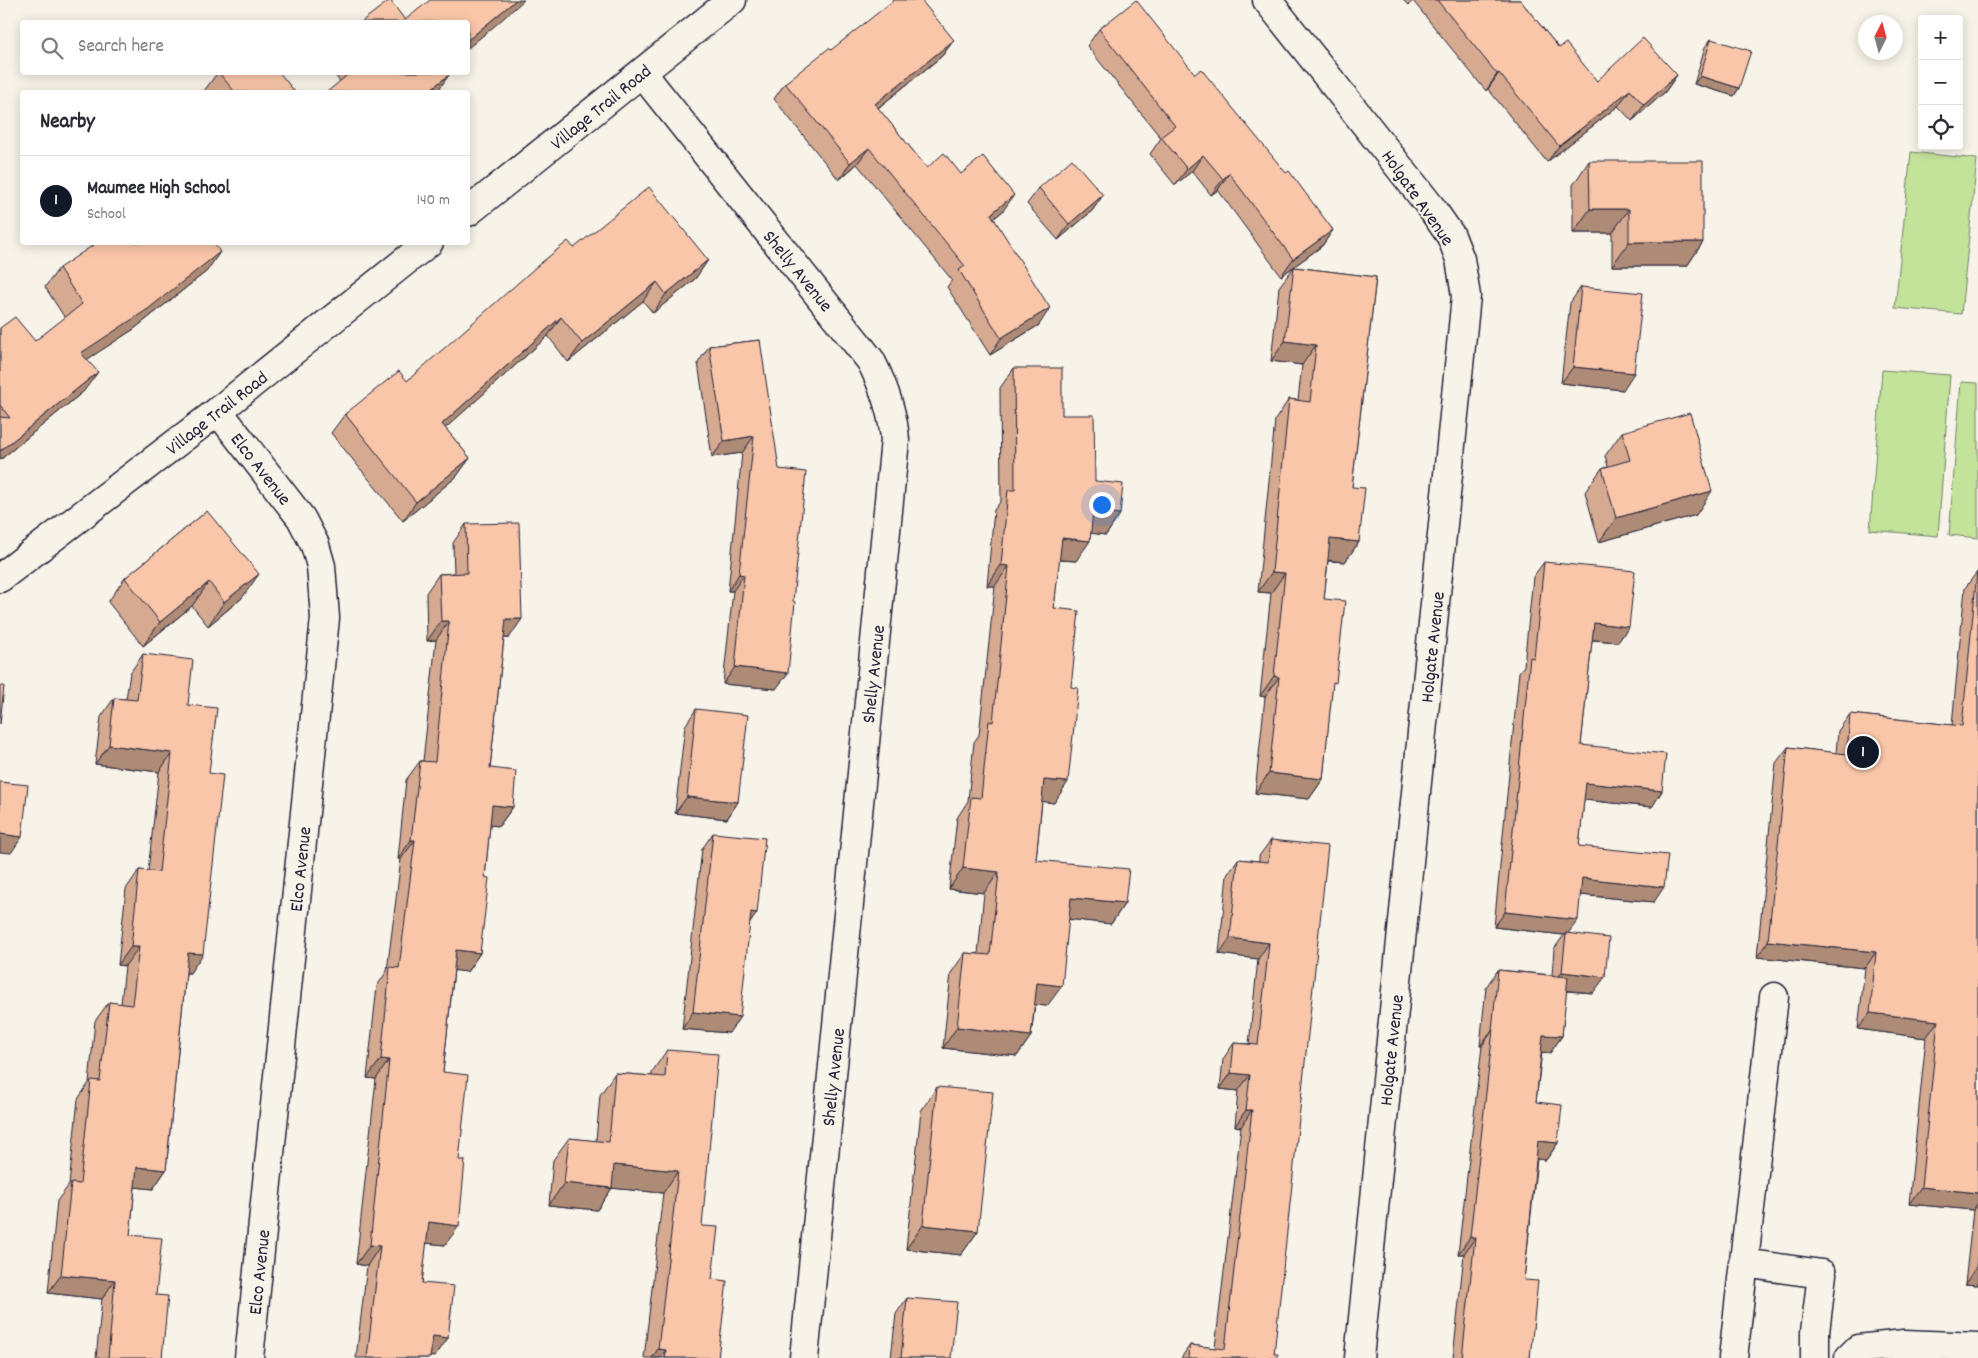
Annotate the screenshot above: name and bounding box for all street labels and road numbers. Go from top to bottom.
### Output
street label: Village Trail Road [546,60,659,158]
street label: Holgate Avenue [1373,146,1459,252]
street label: Shelly Avenue [755,225,838,319]
street label: Village Trail Road [161,366,275,463]
street label: Elco Avenue [222,428,296,512]
street label: Holgate Avenue [1415,590,1454,704]
street label: Shelly Avenue [857,624,894,725]
street label: Elco Avenue [285,825,320,913]
street label: Holgate Avenue [1374,993,1413,1107]
street label: Shelly Avenue [817,1027,854,1128]
street label: Elco Avenue [244,1228,279,1316]

